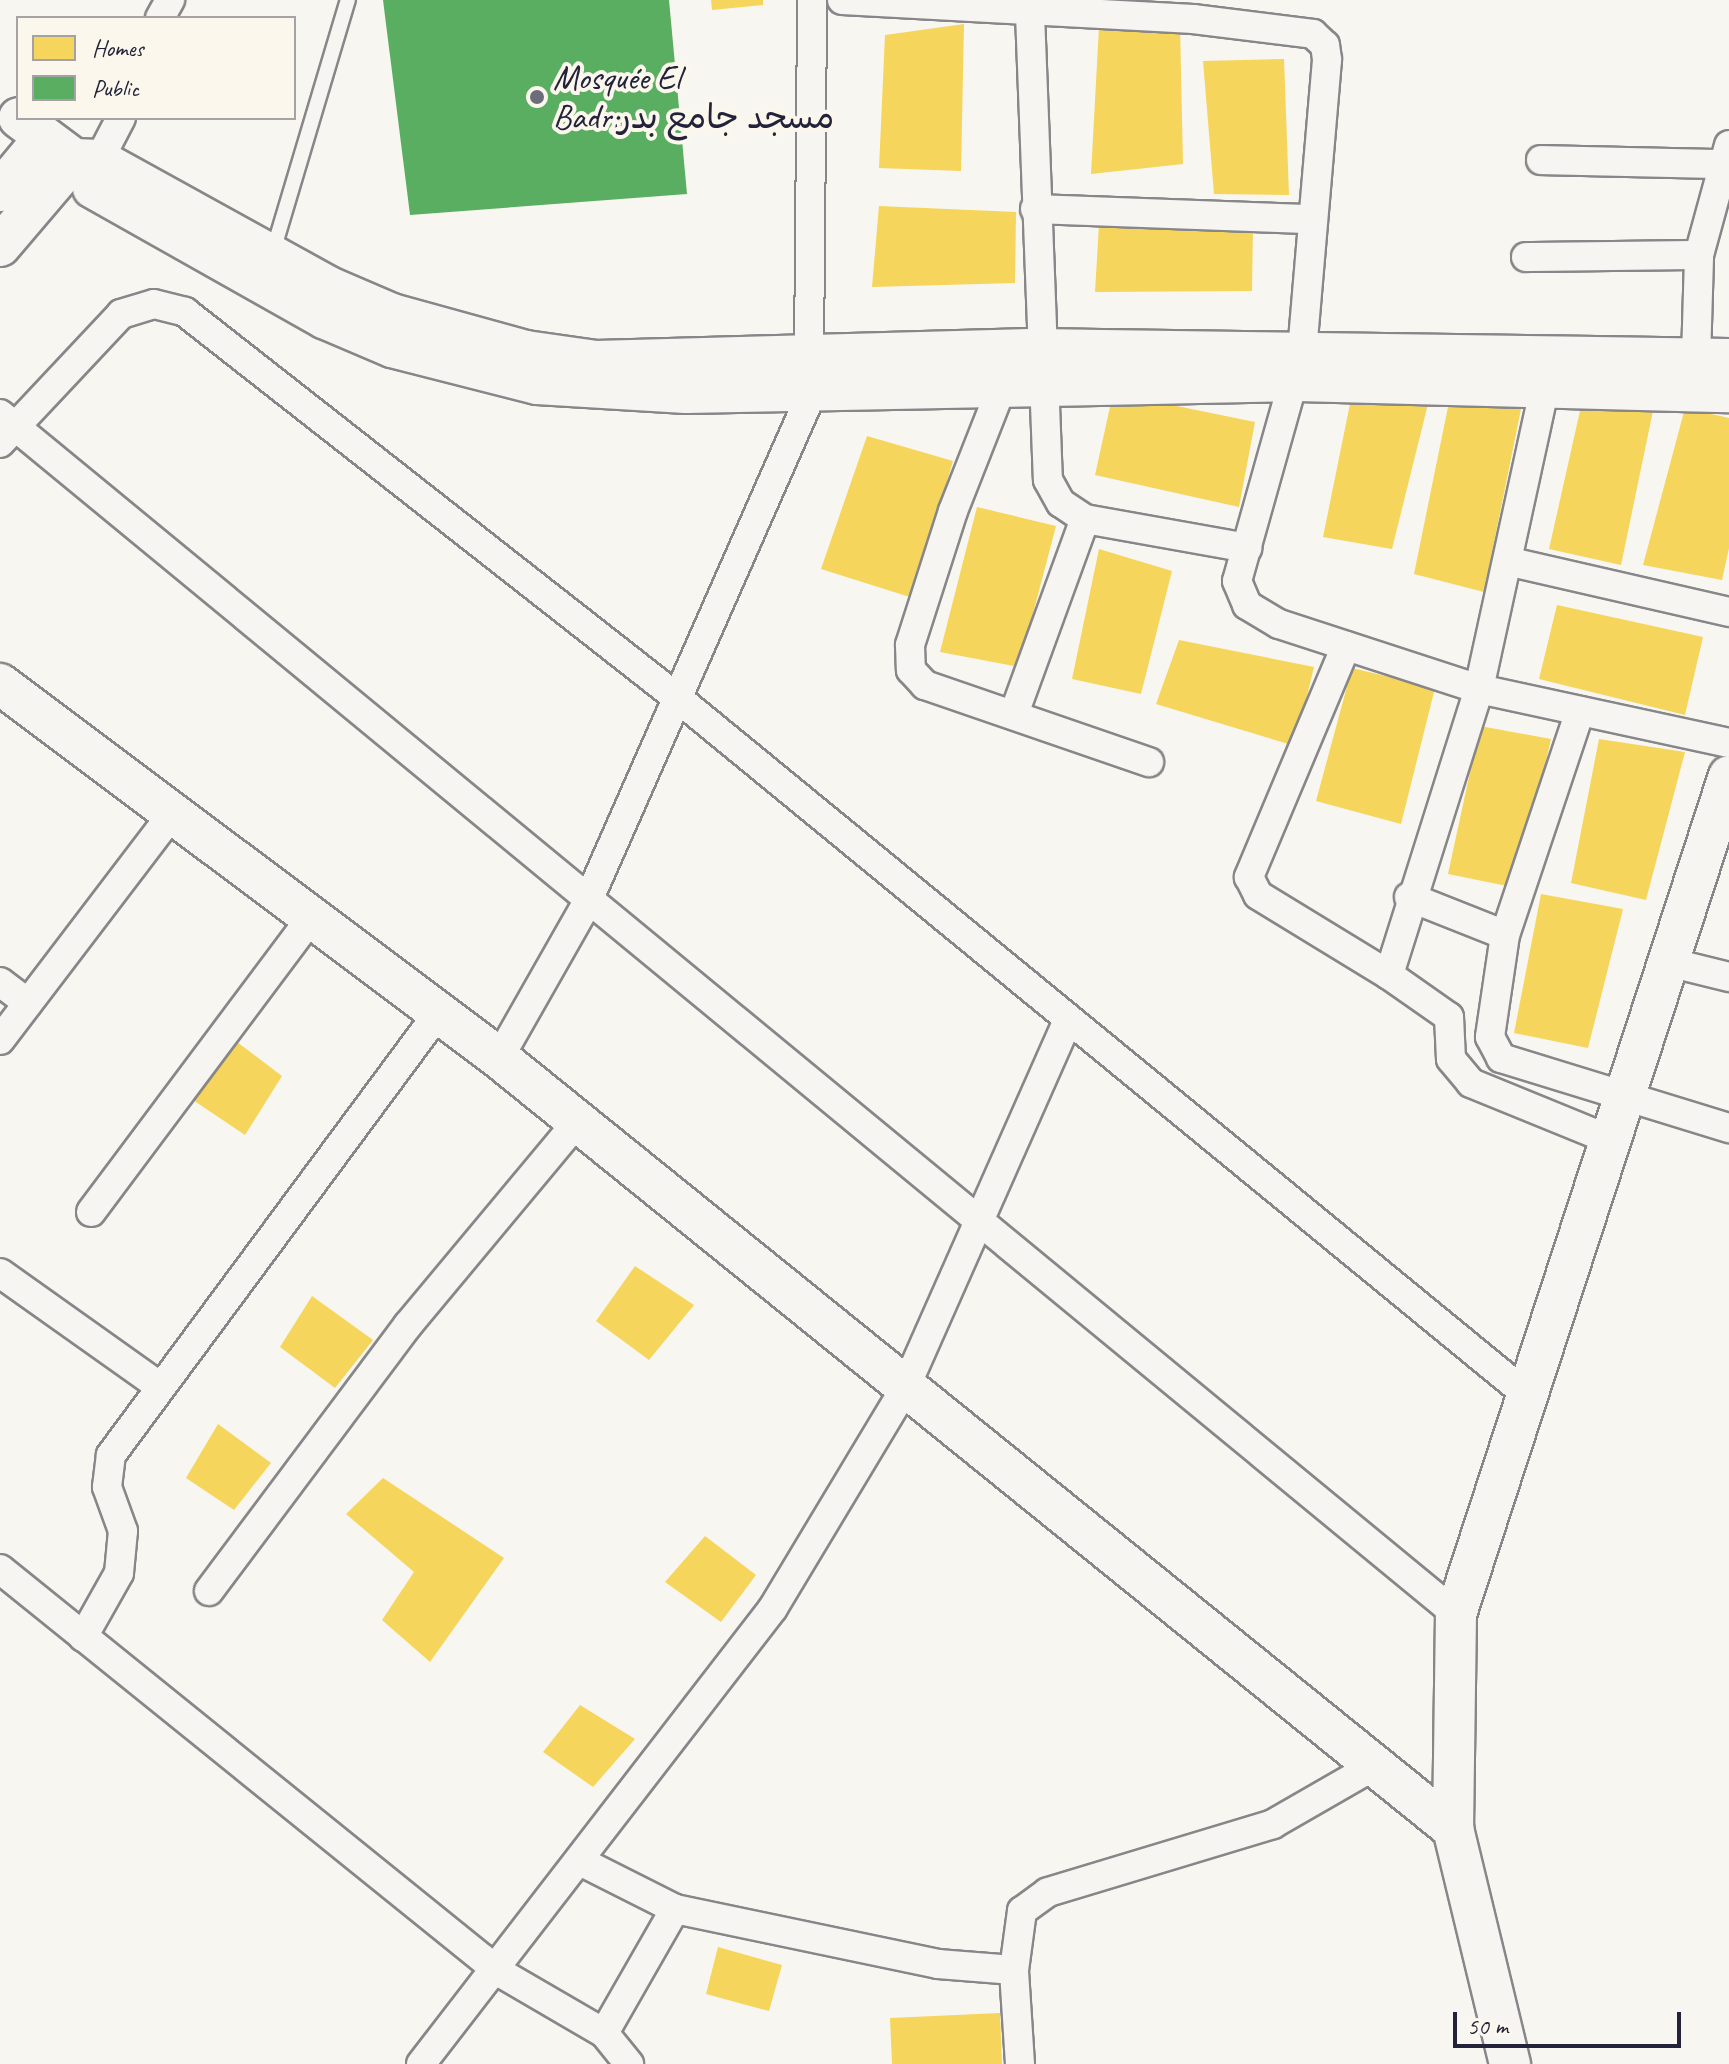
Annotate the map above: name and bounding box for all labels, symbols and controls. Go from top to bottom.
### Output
legend [16,16,296,120]
text: Homes [92,33,143,63]
place label: Mosquée El Badr;مسجد جامع بدر [553,57,834,136]
text: Public [92,73,139,103]
marker: Mosquée El Badr;مسجد جامع بدر [528,88,546,106]
scale bar [1457,1996,1685,2046]
text: 50 m [1467,2011,1508,2041]

